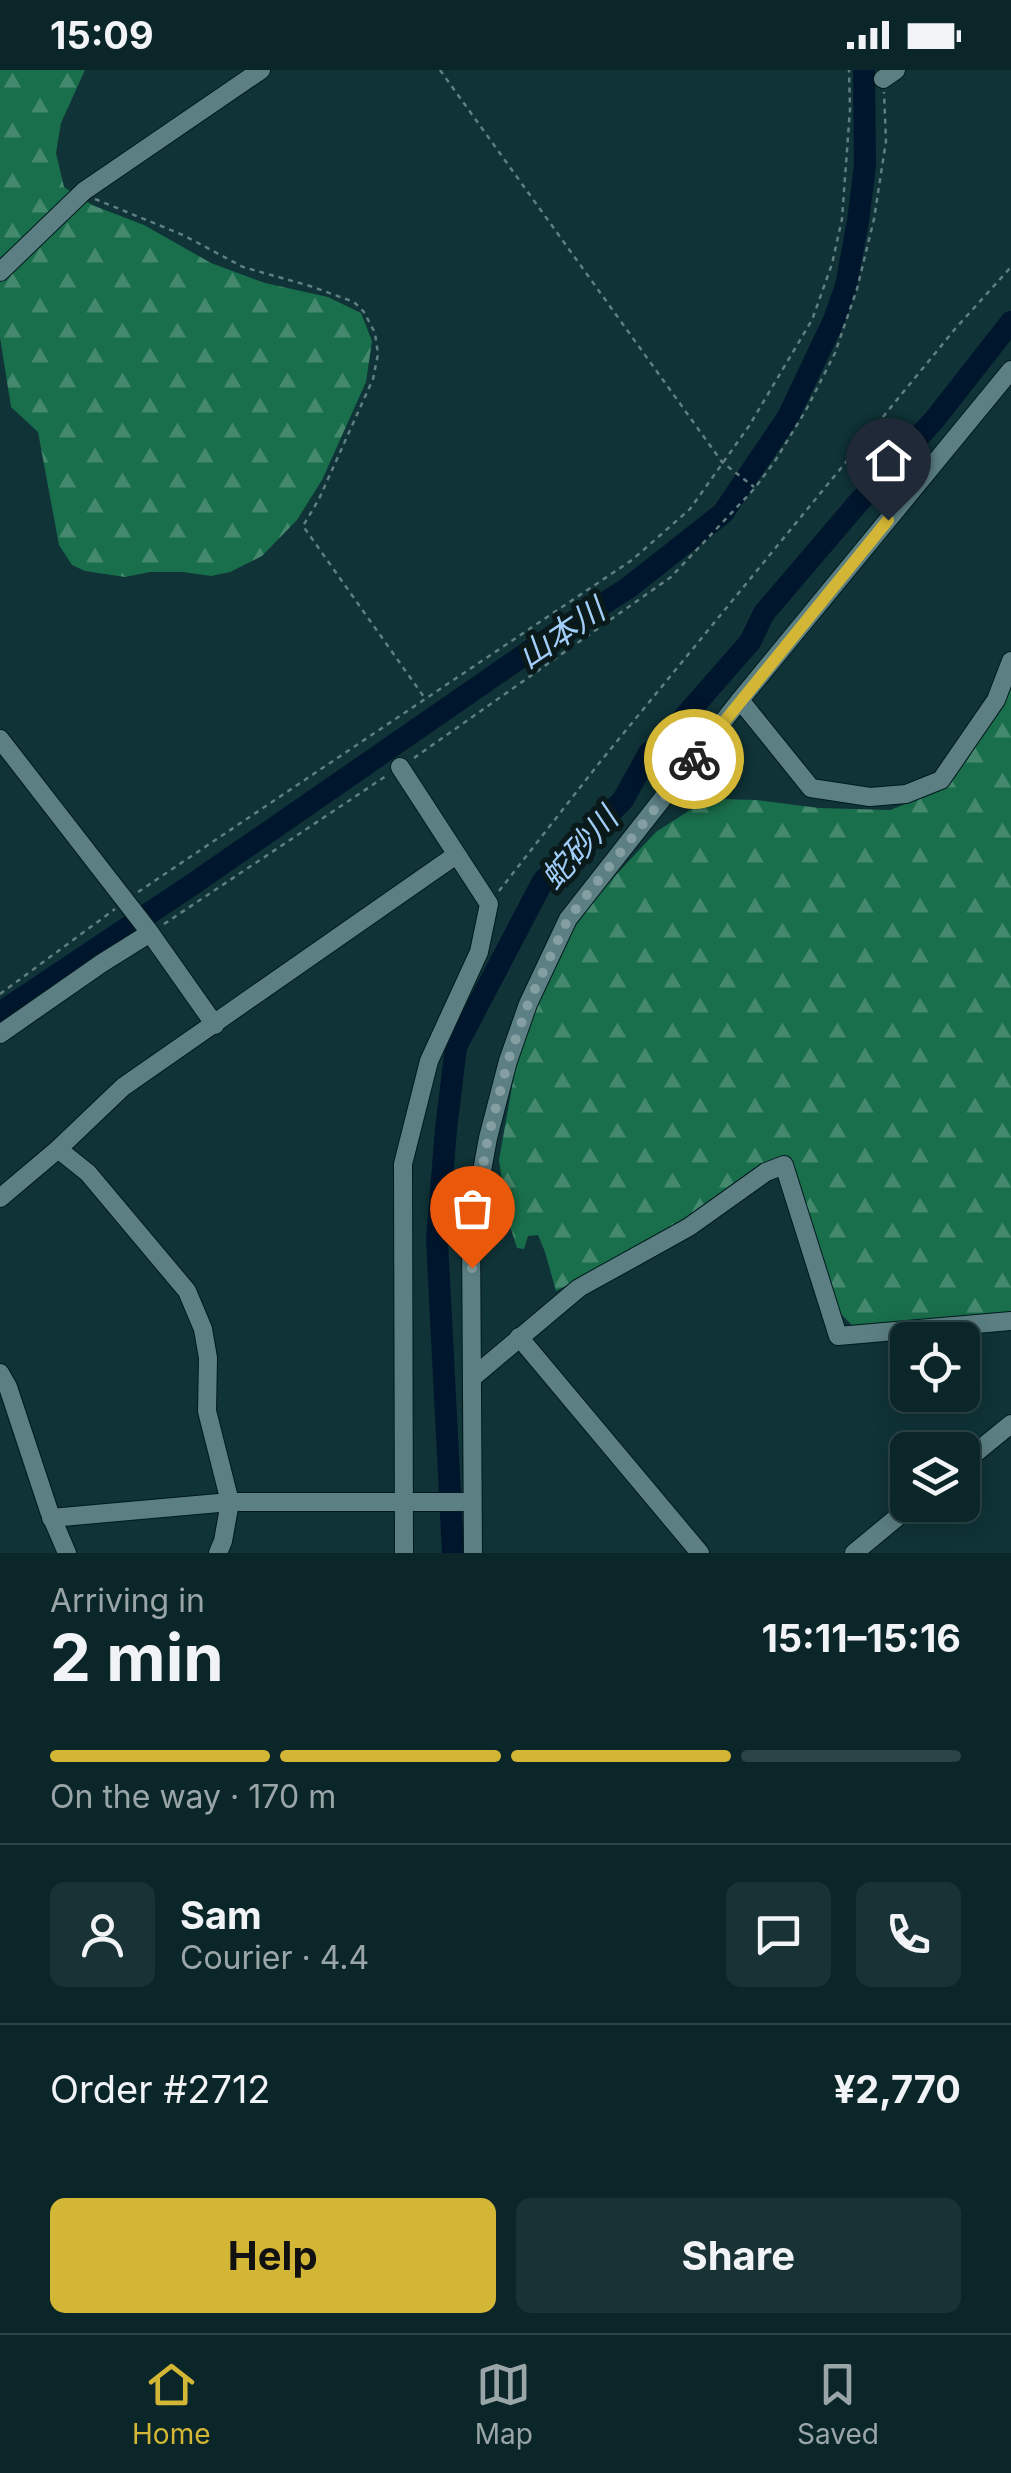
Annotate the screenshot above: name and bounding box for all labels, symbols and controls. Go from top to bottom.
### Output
text: 15:09 [50,12,154,58]
pin [846,418,931,521]
icon: home [861,433,916,488]
water label: 山本川 [510,588,614,676]
courier [644,709,744,809]
icon: bike [667,732,722,787]
water label: 蛇砂川 [532,797,628,897]
pin [430,1166,515,1269]
icon: bag [445,1181,500,1236]
map controls [890,1322,980,1522]
button: locate [890,1322,980,1412]
button: layers [890,1432,980,1522]
text: Arriving in [50,1581,205,1620]
text: 15:11–15:16 [761,1615,961,1661]
text: 2 min [50,1618,224,1697]
text: On the way · 170 m [50,1777,336,1816]
button: person [50,1882,155,1987]
button: chat [726,1882,831,1987]
button: phone [856,1882,961,1987]
text: Sam [180,1892,262,1938]
text: Courier · 4.4 [180,1938,369,1977]
text: Order #2712 [50,2066,271,2112]
text: ¥2,770 [834,2066,961,2112]
button: Help [50,2198,496,2313]
button: Share [516,2198,961,2313]
tab: Home [132,2357,211,2451]
tab: Map [475,2357,533,2451]
tab: Saved [797,2357,879,2451]

